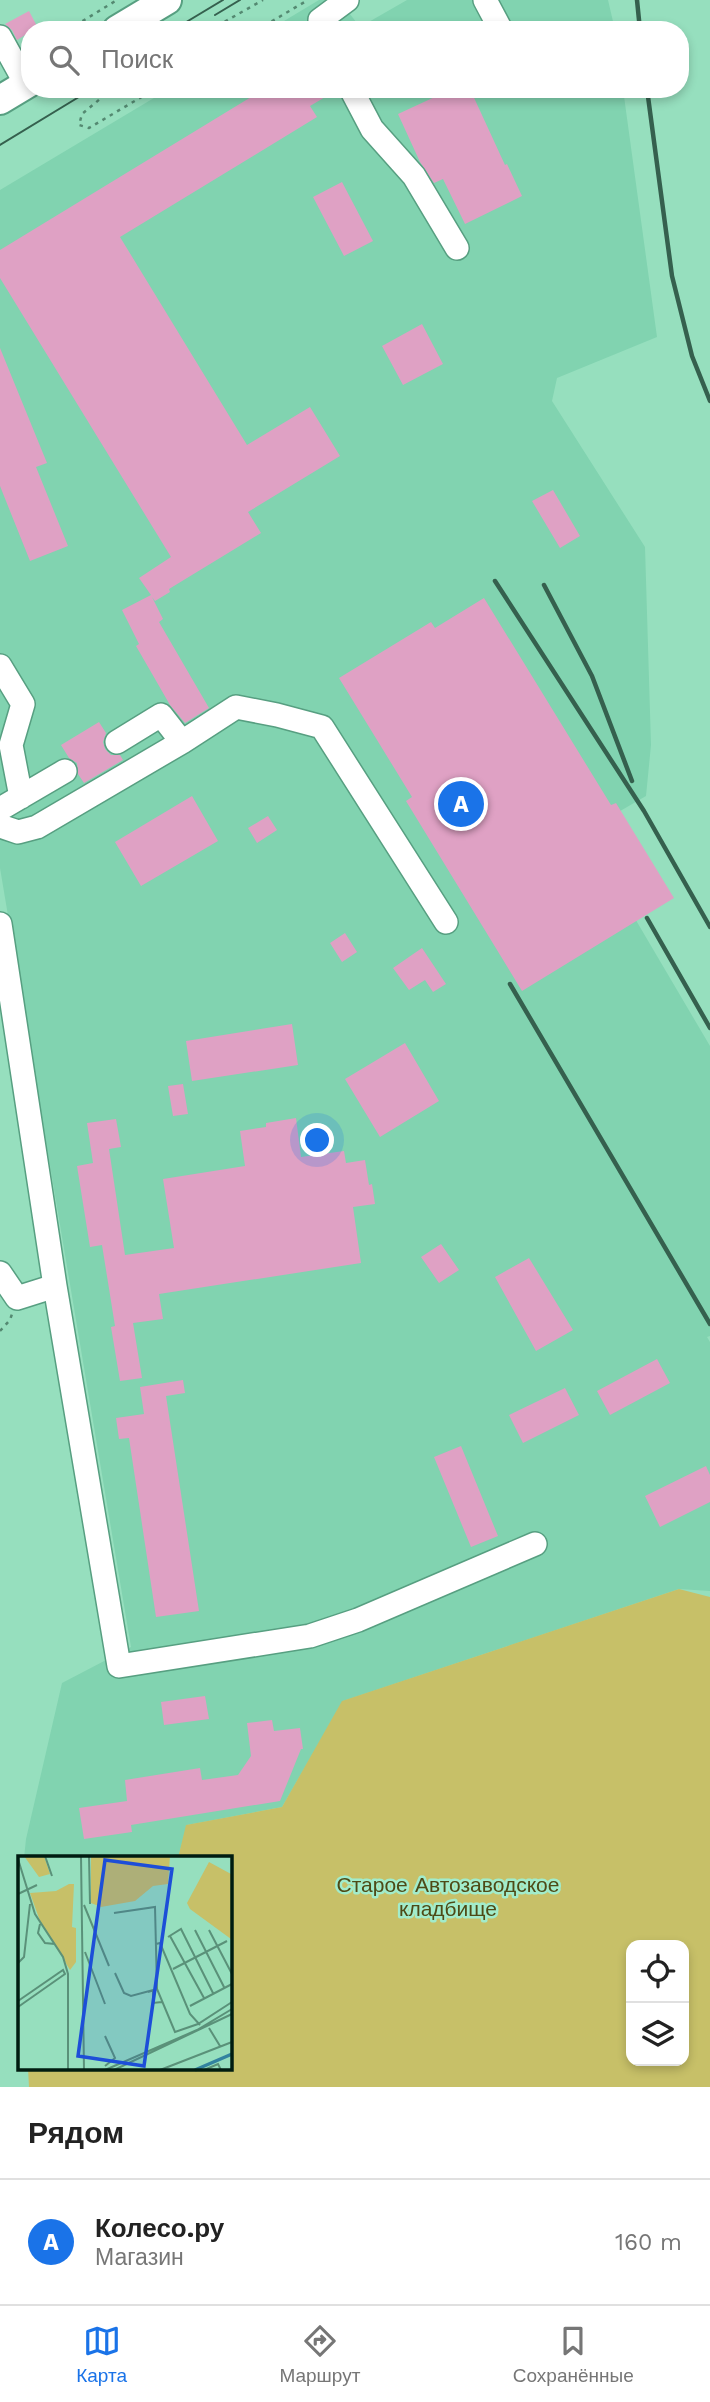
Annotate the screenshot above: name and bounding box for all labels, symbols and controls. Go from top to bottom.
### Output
search box [21,21,689,98]
icon: search [45,41,83,79]
text: Поиск [101,44,173,74]
pin: A [438,778,484,830]
your location [300,1123,334,1157]
inset map [18,1856,231,2070]
park label: Старое Автозаводское кладбище [337,1872,559,1921]
map controls [626,1940,689,2066]
button: locate [626,1940,689,2003]
button: layers [626,2003,689,2066]
text: Рядом [28,2115,124,2150]
text: Колесо.ру [95,2213,224,2243]
text: A [43,2229,59,2256]
text: 160 m [615,2229,682,2256]
text: Магазин [95,2244,184,2271]
tab: Карта [76,2322,127,2387]
tab: Маршрут [279,2322,360,2387]
tab: Сохранённые [513,2322,634,2387]

